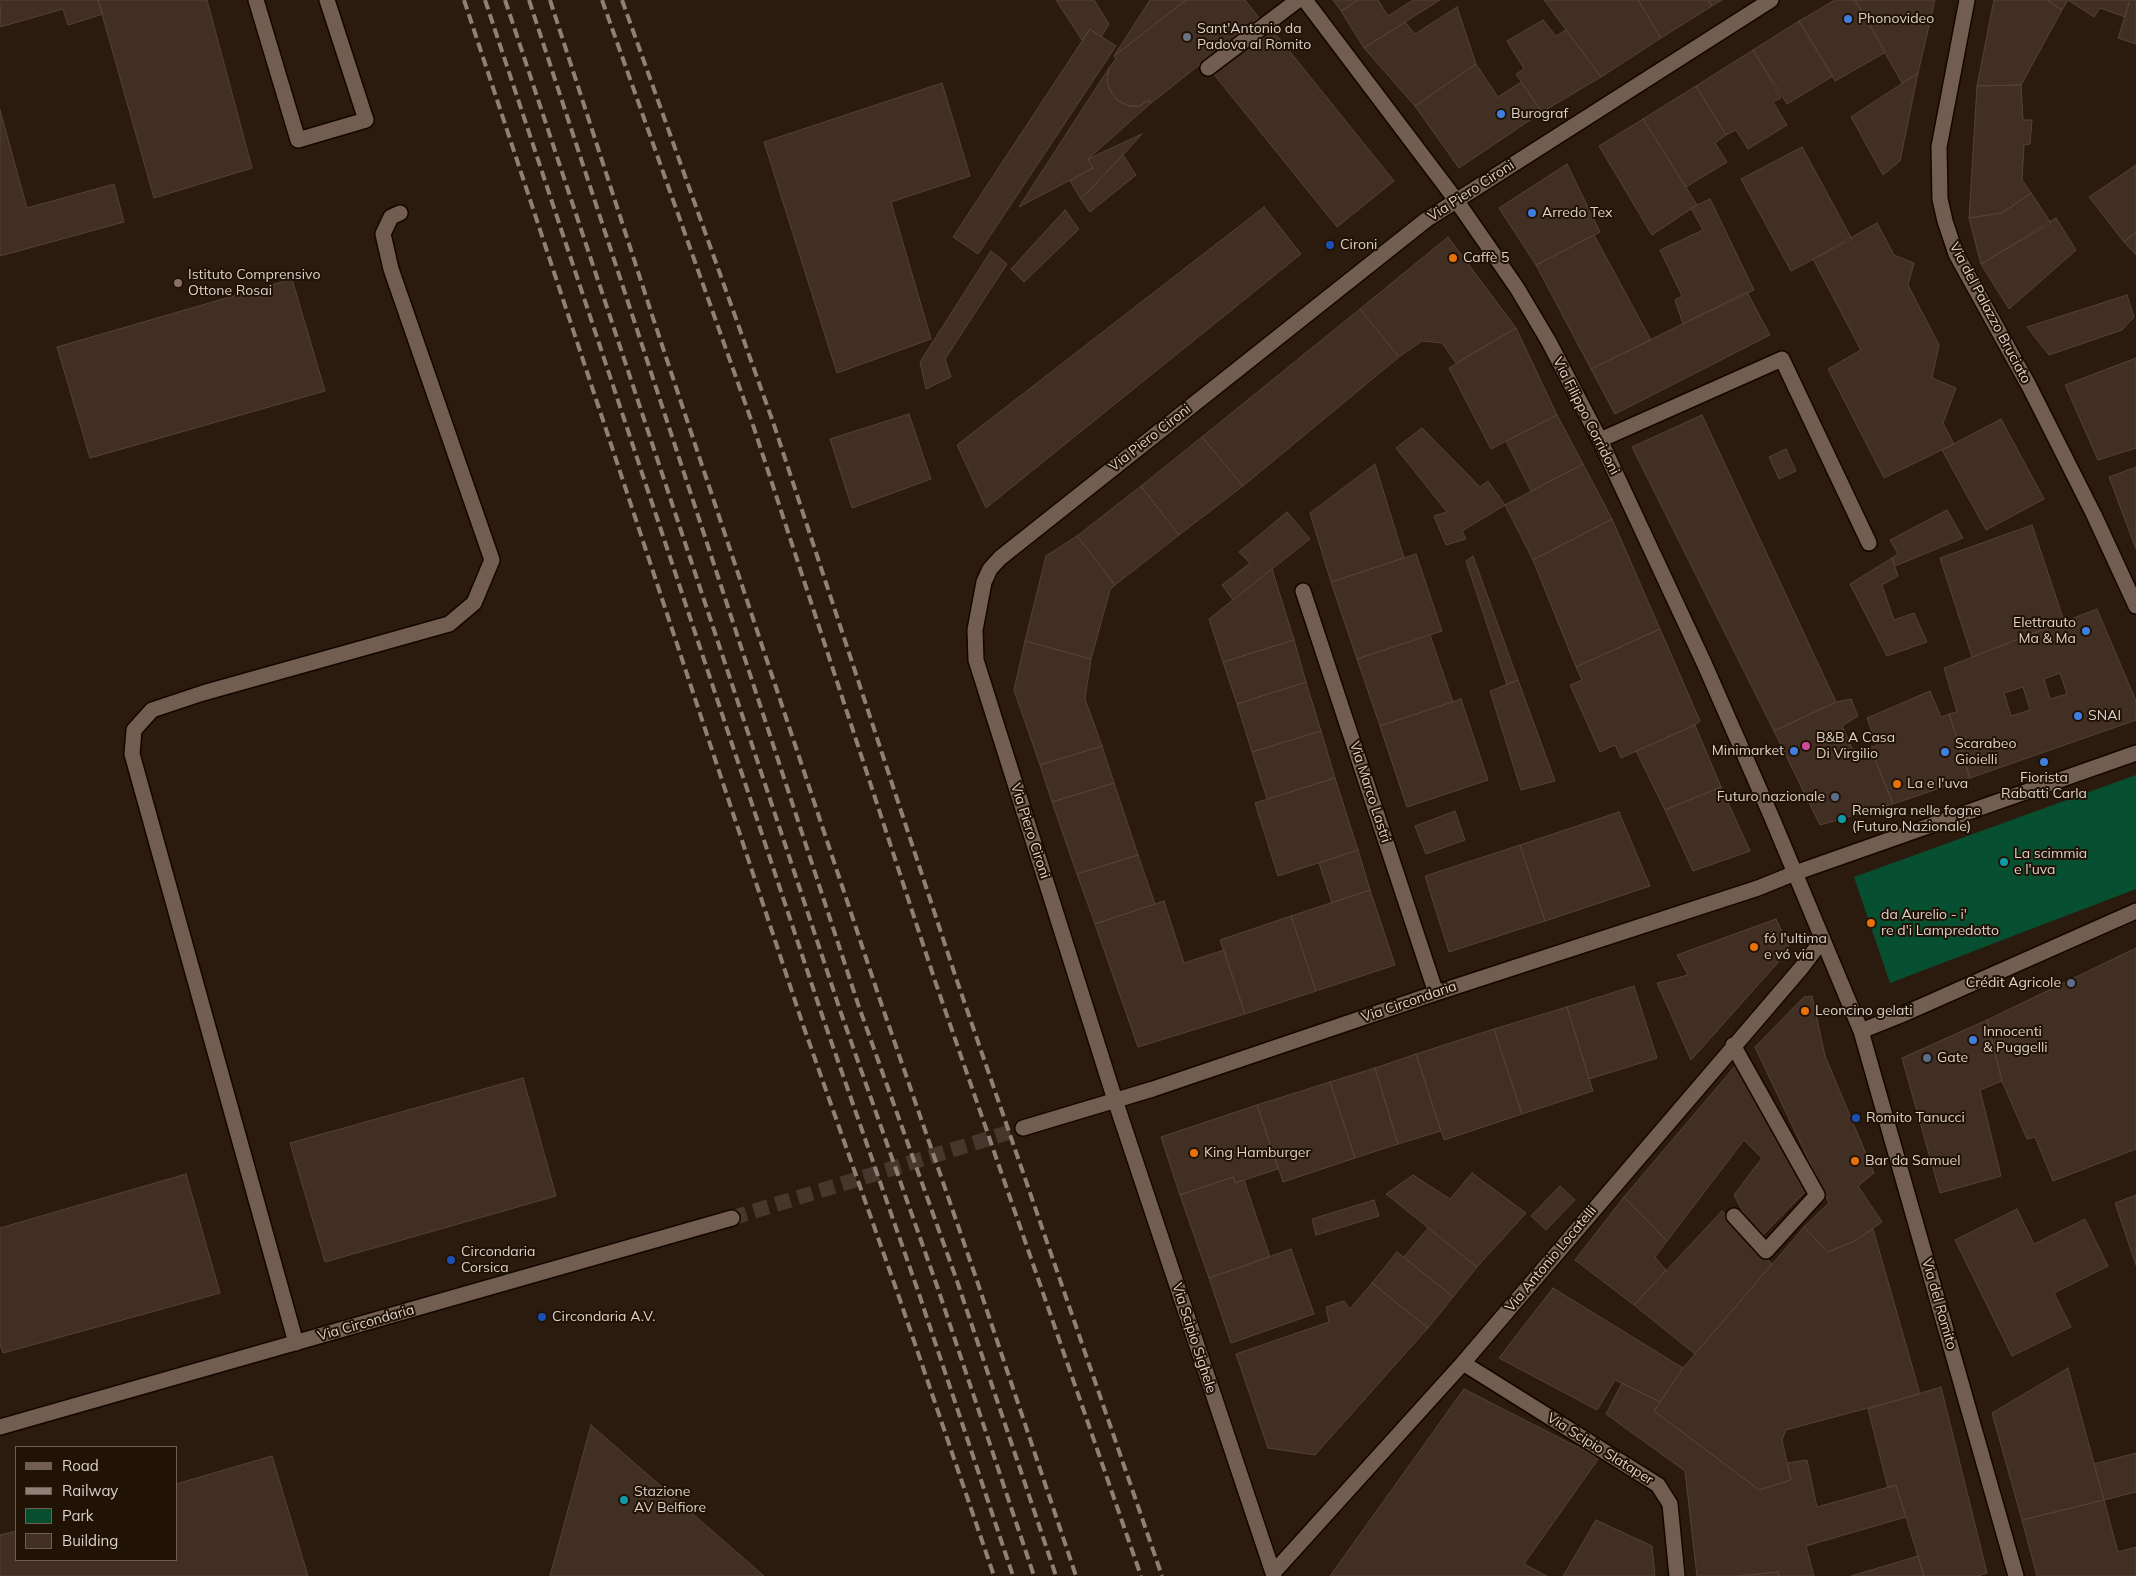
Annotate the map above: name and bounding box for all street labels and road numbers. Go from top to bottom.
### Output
street label: Via Piero Cironi [1425,157,1517,225]
street label: Via del Palazzo Bruciato [1946,240,2034,386]
street label: Via Filippo Corridoni [1549,354,1623,478]
street label: Via Piero Cironi [1106,401,1194,475]
street label: Via Marco Lastri [1346,739,1394,845]
street label: Via Piero Cironi [1007,781,1053,881]
street label: Via Circondaria [1359,978,1459,1026]
street label: Via Antonio Locatelli [1502,1203,1600,1315]
street label: Via del Romito [1918,1256,1960,1352]
street label: Via Scipio Sighele [1168,1281,1220,1395]
street label: Via Circondaria [316,1301,416,1345]
street label: Via Scipio Slataper [1544,1409,1656,1489]

